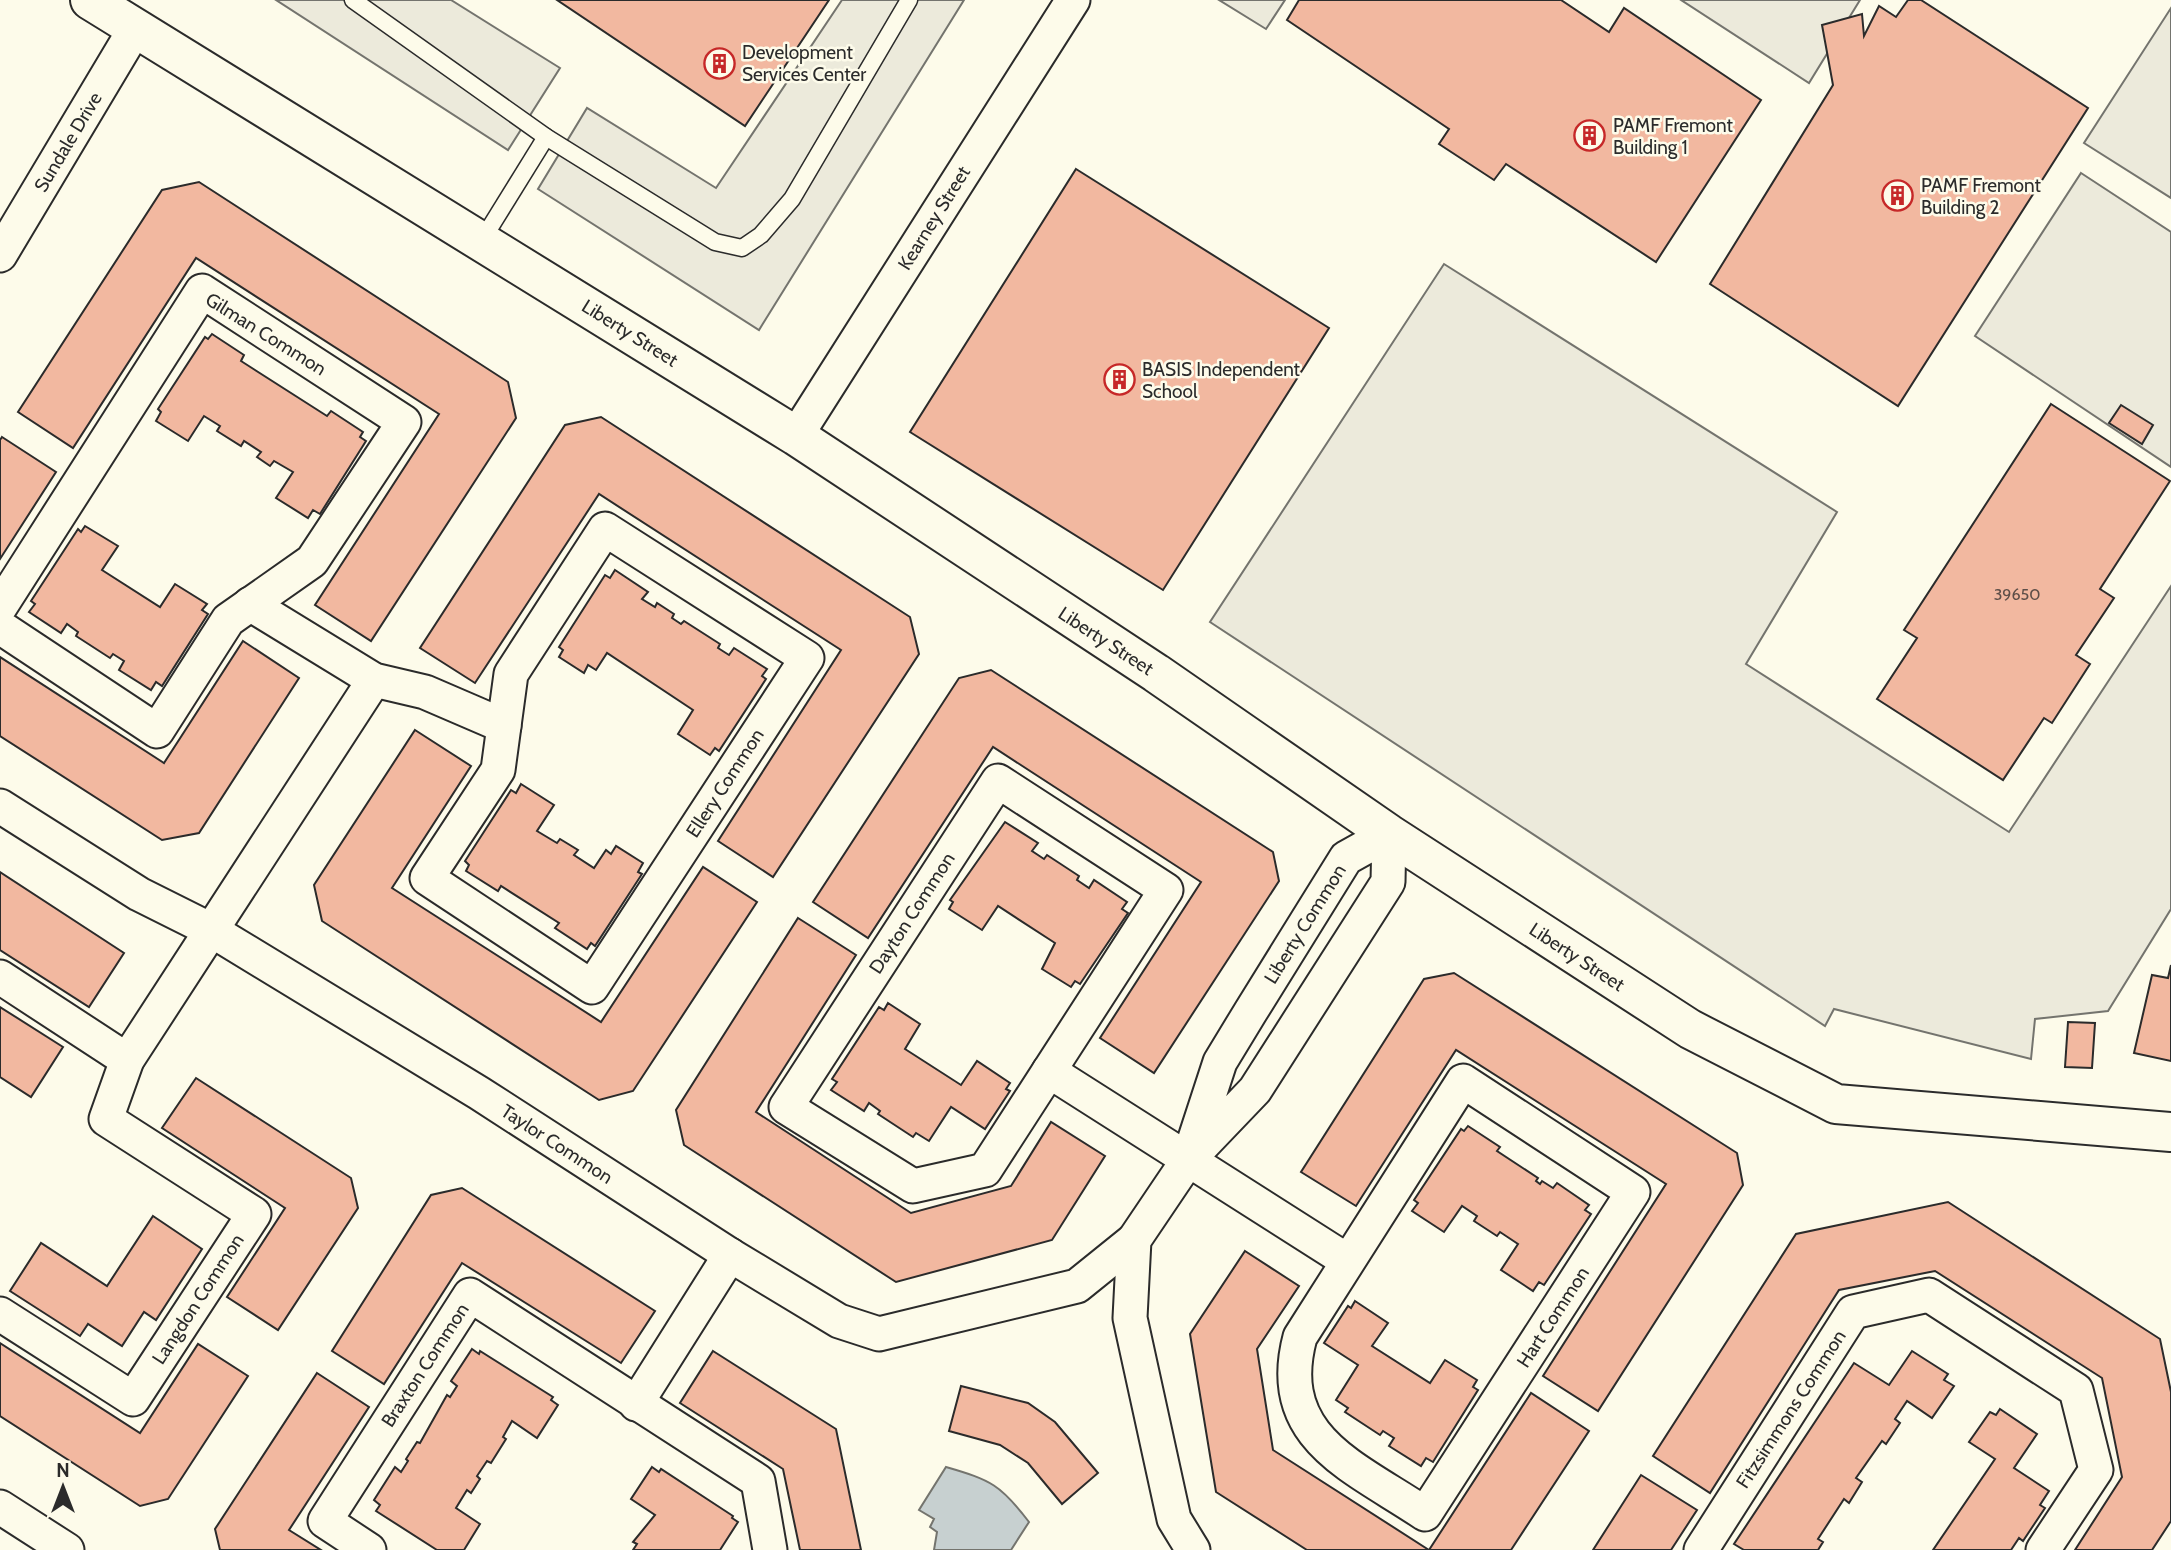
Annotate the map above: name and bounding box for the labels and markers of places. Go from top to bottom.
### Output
place label: Development Services Center [742,41,866,86]
building icon: Development Services Center [702,46,736,80]
place label: PAMF Fremont Building 1 [1613,114,1734,159]
building icon: PAMF Fremont Building 1 [1573,119,1607,153]
place label: PAMF Fremont Building 2 [1921,174,2042,219]
building icon: PAMF Fremont Building 2 [1881,179,1915,213]
place label: BASIS Independent School [1142,358,1301,403]
building icon: BASIS Independent School [1102,363,1136,397]

